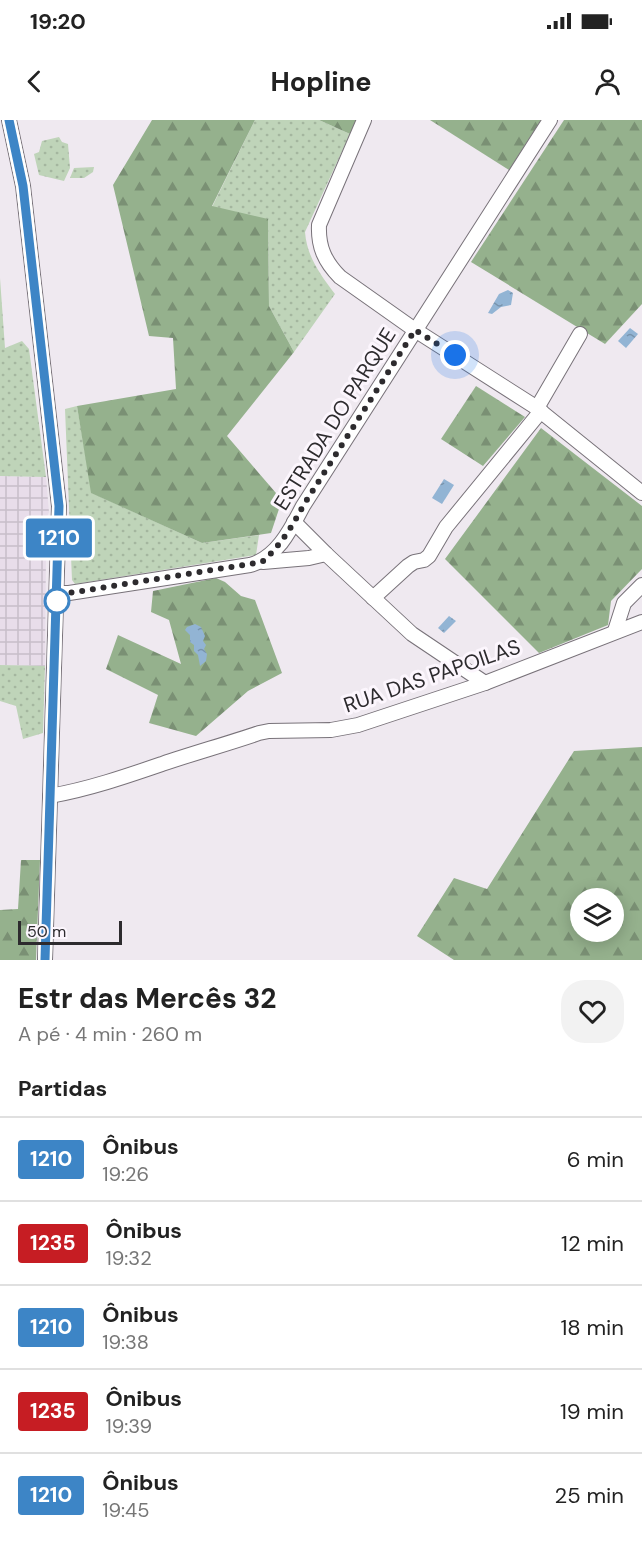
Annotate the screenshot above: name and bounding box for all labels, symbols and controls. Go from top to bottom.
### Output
text: 19:20 [30,7,86,36]
text: Hopline [271,64,371,99]
icon: back [18,65,51,98]
icon: person [591,65,624,98]
street label: ESTRADA DO PARQUE [268,323,402,515]
your location [440,340,470,370]
line badge: 1210 [17,518,101,558]
text: 1210 [38,524,80,552]
unlabelled marker [44,588,70,614]
street label: RUA DAS PAPOILAS [340,633,524,719]
map controls [570,888,624,942]
button: layers [570,888,624,942]
scale bar [18,918,122,946]
text: 50 m [27,921,66,942]
text: Estr das Mercês 32 [18,980,276,1017]
button: heart [561,980,624,1043]
text: A pé · 4 min · 260 m [18,1021,202,1047]
text: Partidas [18,1074,107,1103]
text: Ônibus [102,1132,179,1161]
text: 1210 [30,1145,72,1173]
text: 6 min [567,1145,624,1174]
text: 19:26 [102,1161,149,1187]
text: Ônibus [106,1216,182,1245]
text: 1235 [30,1229,76,1257]
text: 12 min [561,1229,624,1258]
text: 19:32 [106,1245,152,1271]
text: Ônibus [102,1300,179,1329]
text: 1210 [30,1313,72,1341]
text: 18 min [560,1313,624,1342]
text: 19:38 [102,1329,149,1355]
text: Ônibus [106,1384,182,1413]
text: 1235 [30,1397,76,1425]
text: 19 min [560,1397,624,1426]
text: 19:39 [106,1413,152,1439]
text: Ônibus [102,1468,179,1497]
text: 1210 [30,1481,72,1509]
text: 25 min [555,1481,624,1510]
text: 19:45 [102,1497,149,1523]

